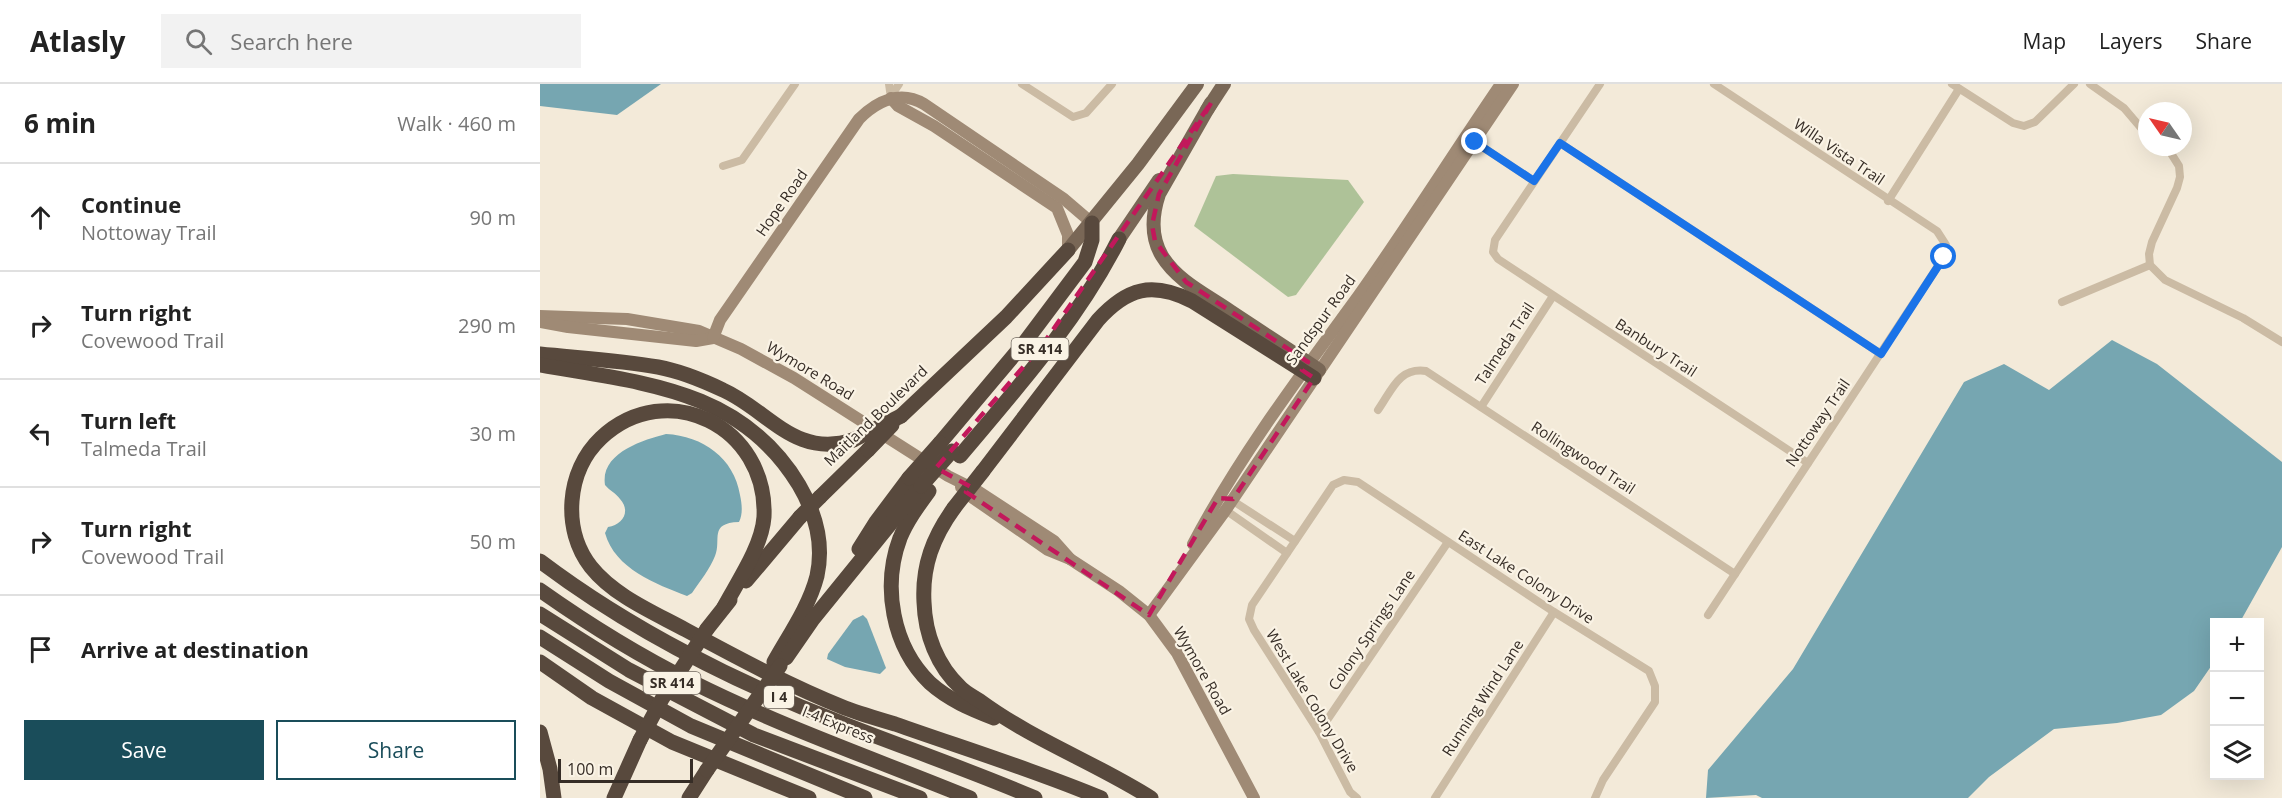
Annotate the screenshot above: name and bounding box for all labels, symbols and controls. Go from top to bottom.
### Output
search box [161,14,581,68]
text: Atlasly [30,22,125,60]
icon: search [182,25,215,58]
text: Search here [230,26,353,56]
text: Map [2023,27,2066,55]
text: Layers [2099,27,2163,55]
text: Share [2196,27,2252,55]
north arrow [2138,102,2192,156]
text: 6 min [24,105,96,141]
text: Walk · 460 m [397,110,516,137]
street label: Willa Vista Trail [1790,113,1889,189]
route end [1461,128,1487,154]
street label: Hope Road [751,165,812,240]
text: Continue [81,189,181,219]
icon: ahead [24,201,57,234]
text: 90 m [469,204,516,231]
text: Nottoway Trail [81,219,217,246]
route start [1930,243,1956,269]
street label: Sandspur Road [1281,271,1360,368]
text: Turn right [81,297,192,327]
street label: Talmeda Trail [1470,298,1538,388]
icon: right [24,309,57,342]
text: 290 m [458,312,516,339]
street label: Banbury Trail [1612,313,1701,381]
text: Covewood Trail [81,327,224,354]
street label: Wymore Road [763,336,858,404]
road number: SR 414 [1012,338,1068,360]
street label: Maitland Boulevard [819,361,931,470]
street label: Nottoway Trail [1780,375,1854,470]
text: Turn left [81,405,176,435]
street label: Rollingwood Trail [1528,416,1639,498]
icon: left [24,417,57,450]
text: 30 m [469,420,516,447]
text: Talmeda Trail [81,435,207,462]
text: Turn right [81,513,192,543]
icon: right [24,525,57,558]
street label: East Lake Colony Drive [1455,525,1598,628]
text: 50 m [469,528,516,555]
text: Covewood Trail [81,543,224,570]
street label: Colony Springs Lane [1323,565,1419,694]
map controls [2210,618,2264,780]
button: + [2210,618,2264,672]
street label: Wymore Road [1170,623,1236,718]
street label: West Lake Colony Drive [1262,625,1364,776]
icon: arrive [24,633,57,666]
text: Arrive at destination [81,634,309,664]
street label: Running Wind Lane [1437,635,1527,760]
road number: SR 414 [644,672,700,694]
button: − [2210,672,2264,726]
road number: I 4 [764,686,794,708]
street label: I-4 Express [800,701,877,748]
button: Save [24,720,264,780]
button: Share [276,720,516,780]
button: layers [2210,726,2264,780]
scale bar [558,756,693,784]
text: 100 m [567,758,613,780]

